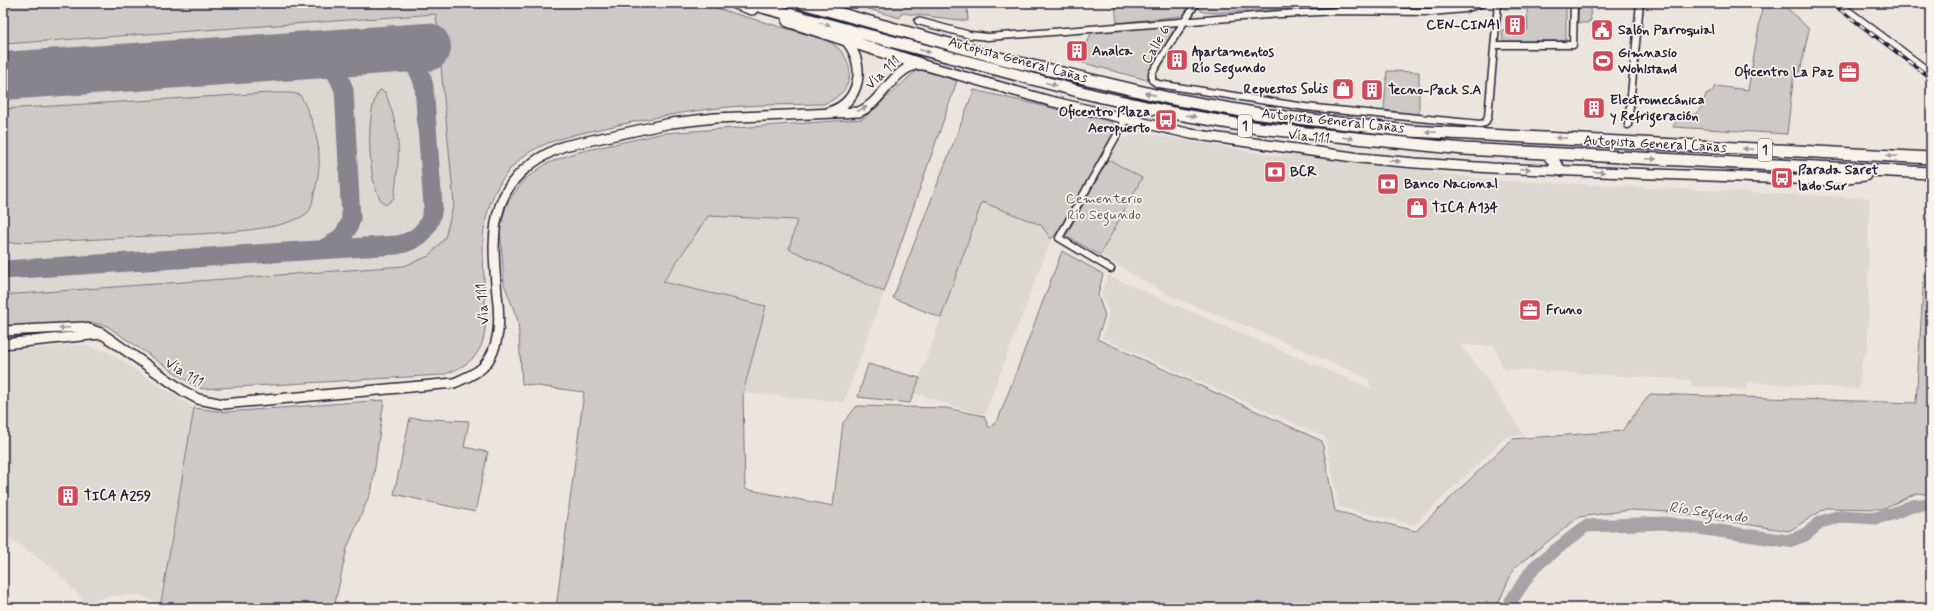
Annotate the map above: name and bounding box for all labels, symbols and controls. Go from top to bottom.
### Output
building icon: CEN-CINAI [1502,12,1528,38]
place label: CEN-CINAI [1426,16,1500,34]
public building icon: Salón Parroquial [1589,17,1615,43]
one-way arrow [819,21,831,27]
place label: Salón Parroquial [1618,21,1715,39]
street label: Calle 6 [1138,23,1174,67]
street label: Autopista General Cañas [946,33,1090,87]
building icon: Analca [1064,38,1090,64]
place label: Analca [1092,42,1133,60]
place label: Apartamentos Río Segundo [1192,43,1274,80]
place label: Gimnasio Wohlstand [1617,44,1677,78]
building icon: Apartamentos Río Segundo [1164,47,1190,73]
one-way arrow [920,48,932,54]
sports icon: Gimnasio Wohlstand [1590,48,1616,74]
street label: Vía 111 [862,52,904,94]
office icon: Oficentro La Paz [1836,59,1862,85]
place label: Oficentro La Paz [1734,63,1834,81]
shop icon: Repuestos Solis [1330,76,1356,102]
building icon: Tecno-Pack S.A [1359,77,1385,103]
place label: Repuestos Solis [1244,80,1329,98]
place label: Tecno-Pack S.A [1388,81,1482,99]
one-way arrow [1045,82,1057,88]
one-way arrow [1143,90,1156,96]
place label: Electromecánica y Refrigeración [1609,91,1705,128]
building icon: Electromecánica y Refrigeración [1581,95,1607,121]
place label: Oficentro Plaza Aeropuerto [1059,103,1151,137]
street label: Autopista General Cañas [1261,105,1405,137]
one-way arrow [856,106,868,112]
bus stop icon: Oficentro Plaza Aeropuerto [1153,107,1179,133]
one-way arrow [1185,114,1198,120]
road number: 1 [1238,115,1252,137]
street label: Vía 111 [1287,126,1331,148]
one-way arrow [1424,129,1437,135]
street label: Autopista General Cañas [1583,131,1727,157]
one-way arrow [1342,135,1354,141]
one-way arrow [1554,135,1567,141]
road number: 1 [1758,139,1772,161]
one-way arrow [1742,145,1754,152]
one-way arrow [1886,153,1898,160]
one-way arrow [1645,156,1658,162]
one-way arrow [1389,158,1401,165]
bank icon: BCR [1262,159,1288,185]
place label: Parada Saret lado Sur [1798,161,1879,195]
place label: BCR [1290,163,1317,181]
bus stop icon: Parada Saret lado Sur [1769,165,1795,191]
one-way arrow [1519,166,1532,172]
one-way arrow [1593,168,1605,175]
bank icon: Banco Nacional [1375,171,1401,197]
place label: Banco Nacional [1404,175,1498,193]
park label: Cementerio Río Segundo [1066,190,1142,226]
shop icon: TICA A134 [1404,195,1430,221]
place label: TICA A134 [1432,199,1499,217]
street label: Vía 111 [473,283,493,325]
office icon: Fruno [1517,297,1543,323]
place label: Fruno [1546,301,1582,319]
one-way arrow [58,324,70,331]
street label: Vía 111 [162,354,206,392]
building icon: TICA A259 [55,483,81,509]
place label: TICA A259 [84,487,151,505]
water label: Río Segundo [1667,498,1749,530]

